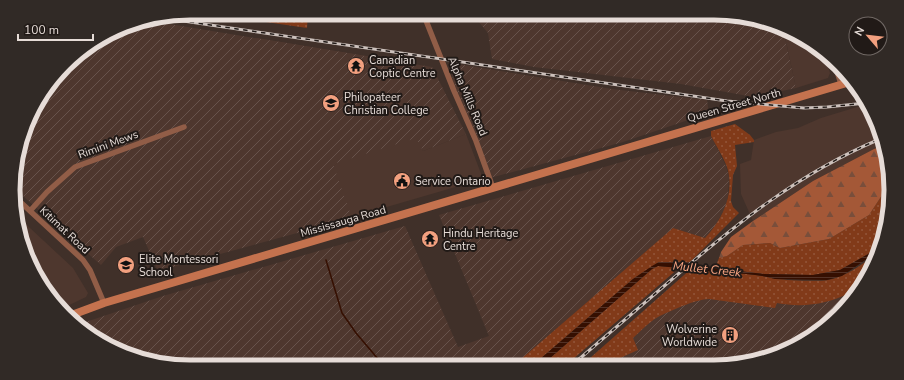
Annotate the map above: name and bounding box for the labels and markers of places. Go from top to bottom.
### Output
place label: Canadian Coptic Centre [369,53,436,81]
temple icon: Canadian Coptic Centre [346,56,366,76]
place label: Philopateer Christian College [344,90,429,118]
school or university icon: Philopateer Christian College [321,93,341,113]
public building icon: Service Ontario [392,171,412,191]
place label: Service Ontario [415,174,491,189]
place label: Hindu Heritage Centre [443,226,518,254]
temple icon: Hindu Heritage Centre [420,229,440,249]
place label: Elite Montessori School [139,252,218,280]
school or university icon: Elite Montessori School [116,255,136,275]
place label: Wolverine Worldwide [662,322,717,350]
building icon: Wolverine Worldwide [720,325,740,345]

